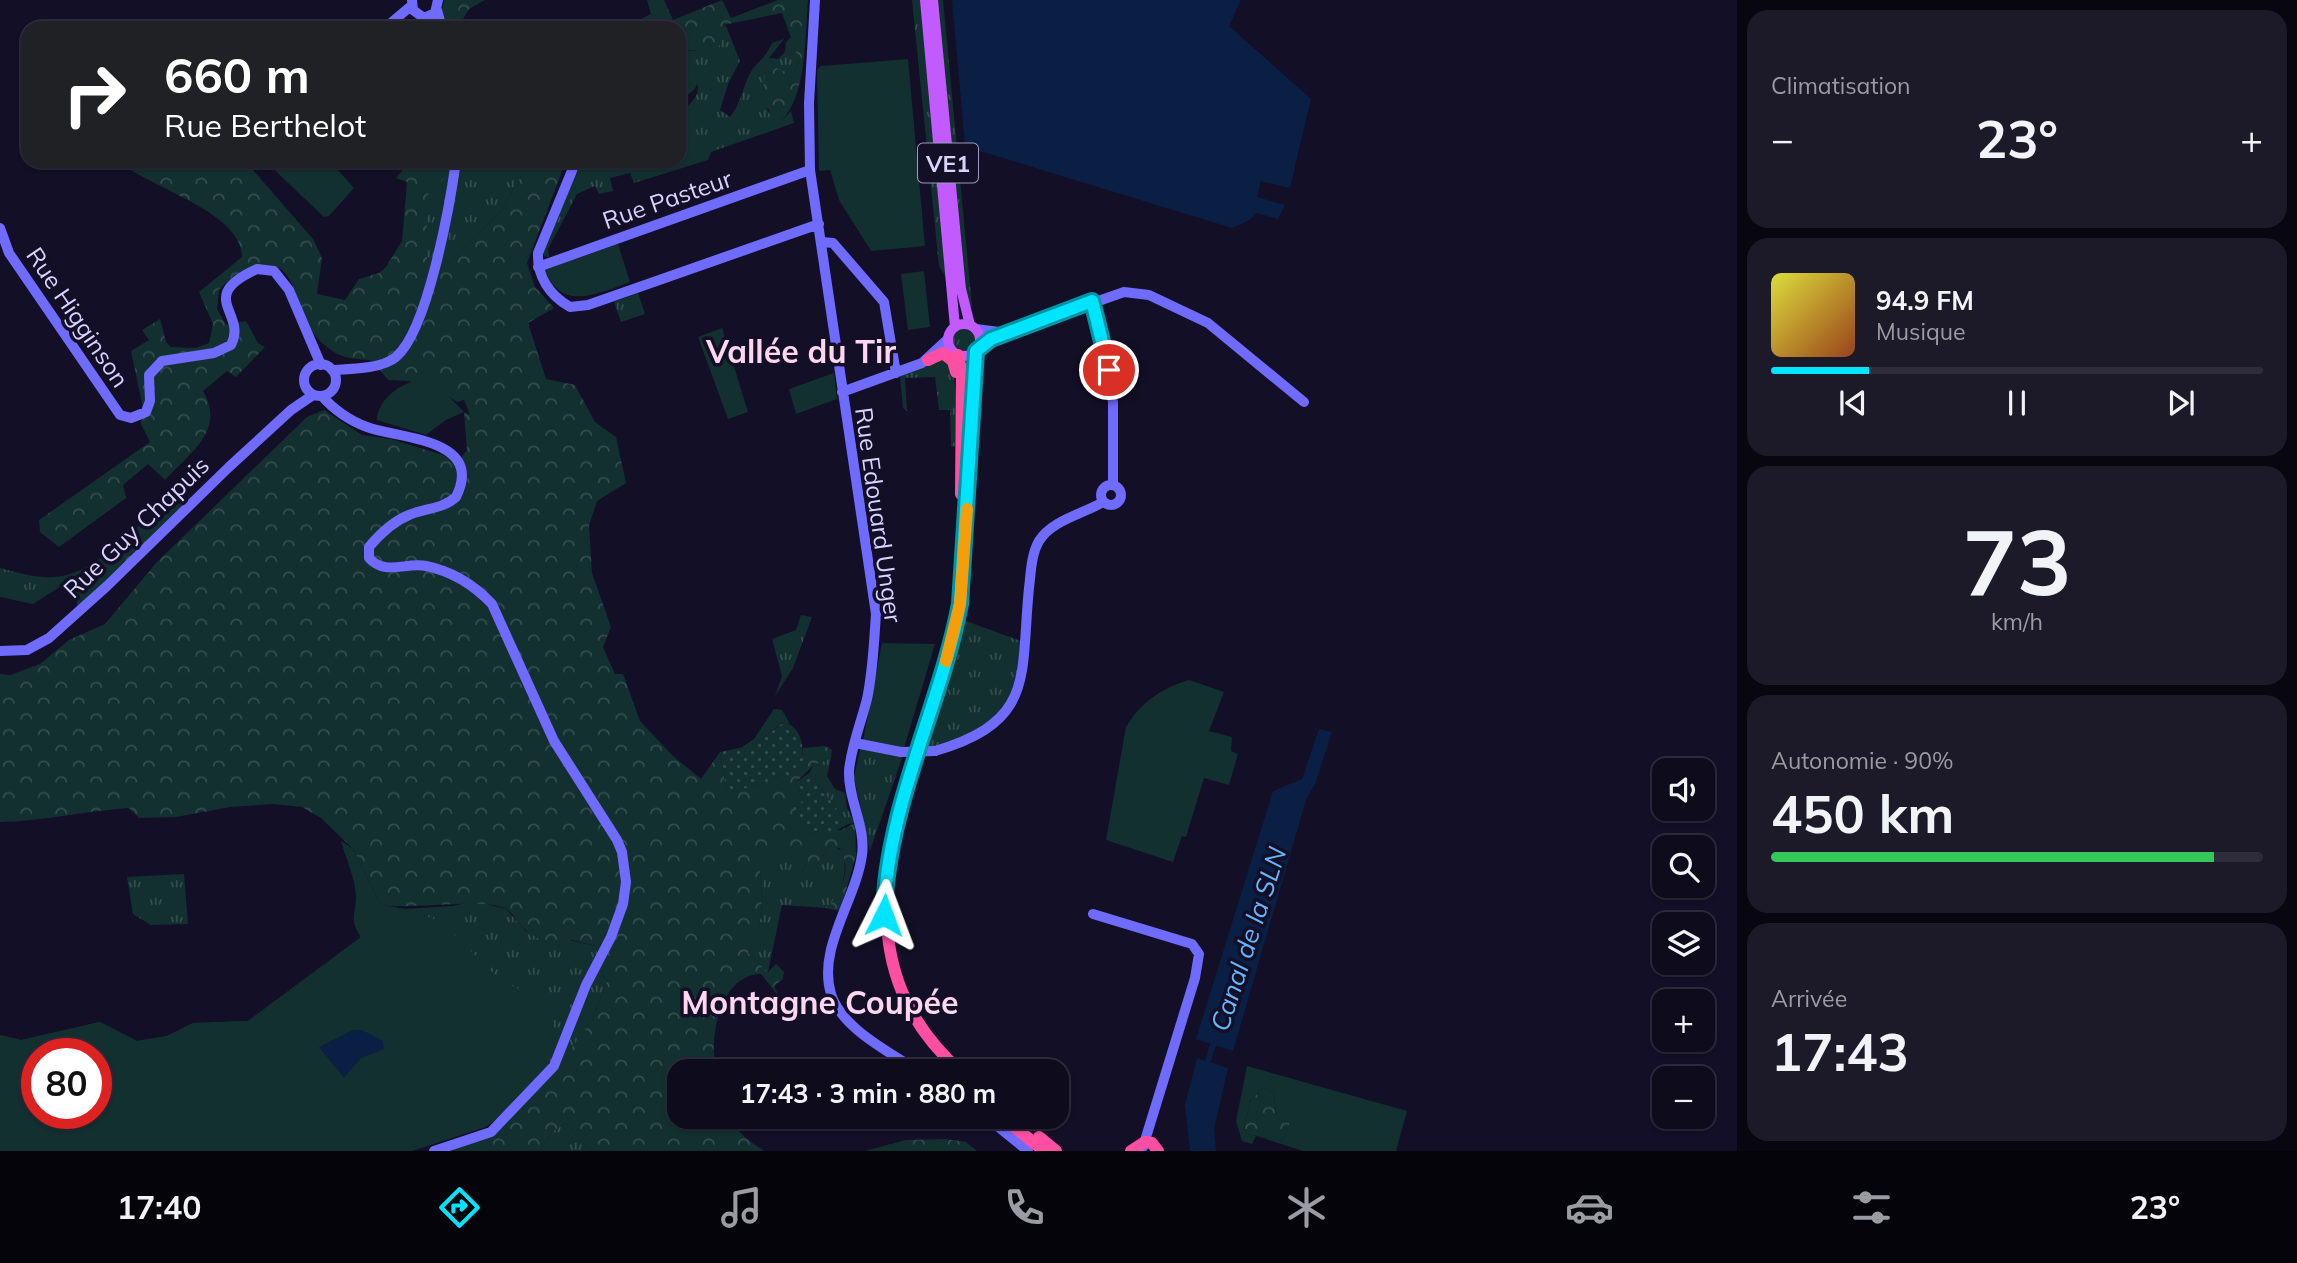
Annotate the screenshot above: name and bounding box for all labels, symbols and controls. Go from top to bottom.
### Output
text: 660 m [164,44,310,105]
icon: right [49,49,140,140]
text: Climatisation [1771,71,1911,100]
text: Rue Berthelot [164,105,366,145]
text: 23° [1976,106,2058,171]
text: − [1771,115,1794,163]
text: + [2240,115,2263,163]
road number: VE1 [918,144,978,182]
street label: Rue Pasteur [598,163,736,235]
street label: Rue Higginson [20,241,136,393]
text: 94.9 FM [1876,284,1974,317]
text: Musique [1876,317,1965,346]
district label: Vallée du Tir [705,331,896,371]
pin [1079,340,1139,400]
icon: arrive [1090,351,1128,389]
icon: previous [1834,384,1872,422]
icon: pause [1998,384,2036,422]
icon: next [2162,384,2200,422]
street label: Rue Edouard Unger [849,405,909,625]
street label: Rue Guy Chapuis [57,450,215,604]
text: 73 [1962,504,2072,618]
text: km/h [1991,607,2043,636]
text: Autonomie · 90% [1771,746,1954,775]
map controls [1652,758,1715,1129]
button: sound [1652,758,1715,821]
text: 450 km [1771,781,1954,846]
button: search [1652,835,1715,898]
water label: Canal de la SLN [1203,843,1293,1035]
position arrow [847,878,921,952]
button: layers [1652,912,1715,975]
district label: Montagne Coupée [681,982,959,1022]
text: Arrivée [1771,984,1847,1013]
button: + [1652,989,1715,1052]
text: 17:43 [1771,1019,1909,1084]
speed limit sign: 80 [21,1038,112,1129]
button: − [1652,1066,1715,1129]
text: 17:43 · 3 min · 880 m [740,1077,996,1110]
icon: directions [435,1183,484,1232]
icon: music [717,1183,766,1232]
icon: phone [1000,1183,1049,1232]
icon: climate [1282,1183,1331,1232]
icon: car [1565,1183,1614,1232]
icon: filters [1847,1183,1896,1232]
text: 17:40 [117,1187,201,1227]
text: 23° [2130,1187,2180,1227]

